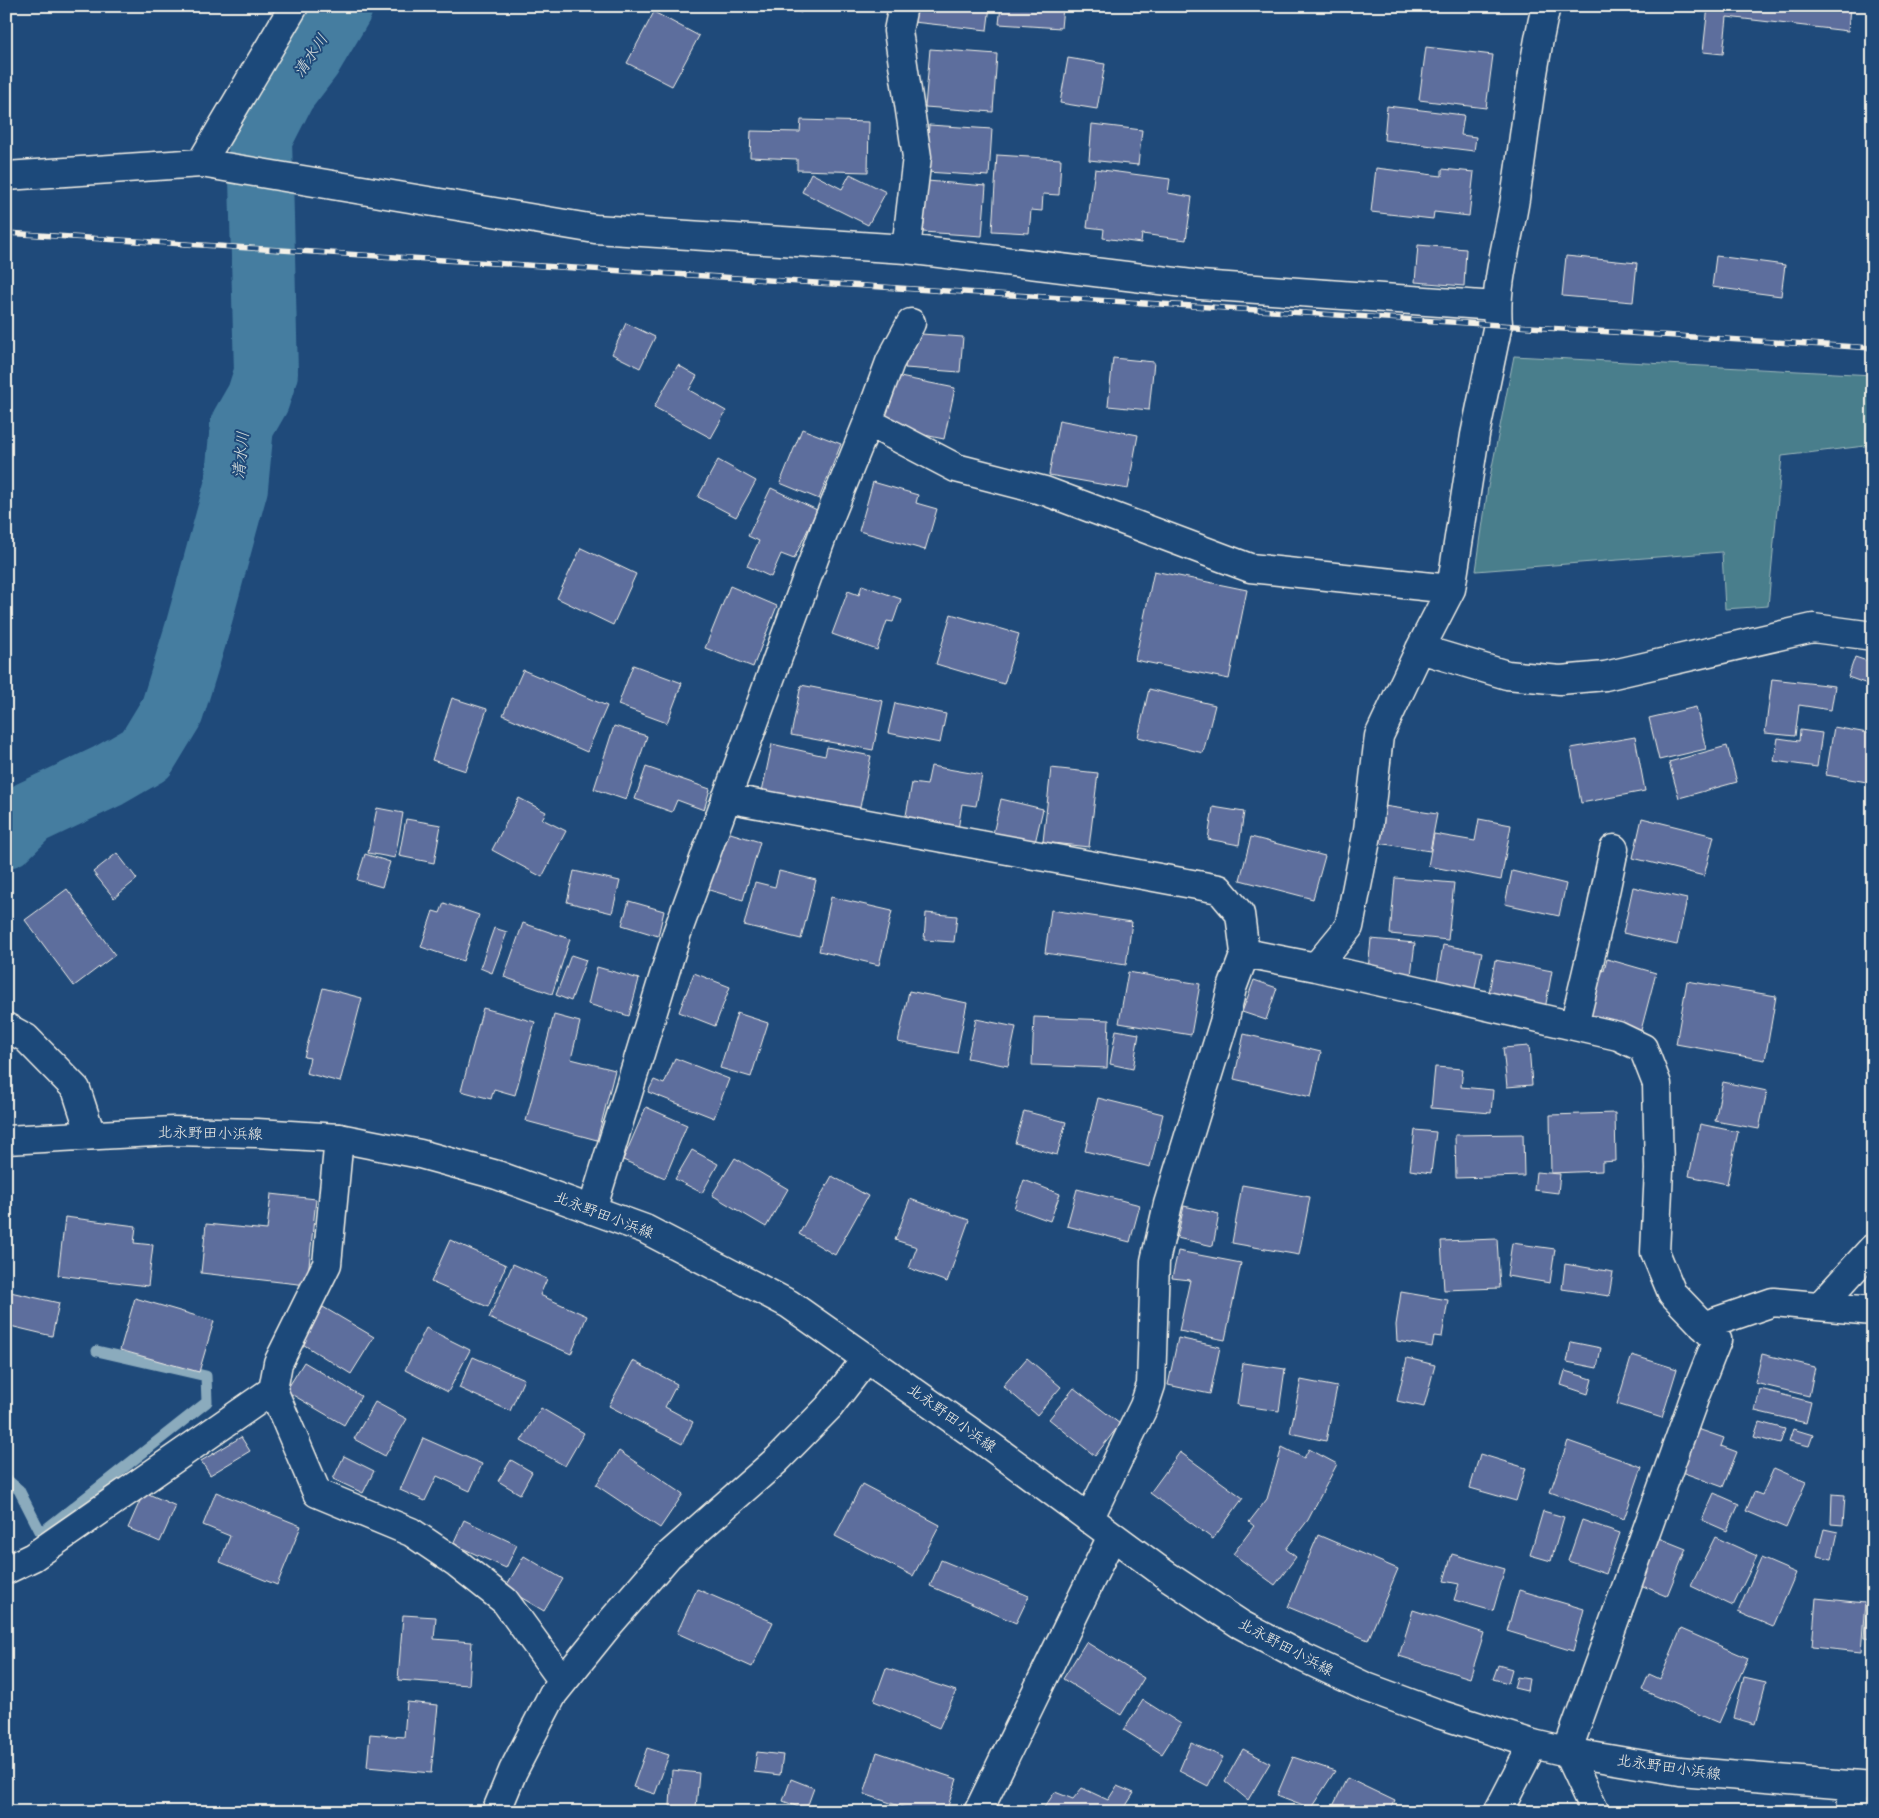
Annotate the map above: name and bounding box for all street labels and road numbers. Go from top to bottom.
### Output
street label: 北永野田小浜線 [157,1123,263,1147]
street label: 北永野田小浜線 [550,1188,656,1246]
street label: 北永野田小浜線 [902,1380,1000,1459]
street label: 北永野田小浜線 [1234,1614,1337,1683]
street label: 北永野田小浜線 [1615,1751,1722,1787]

